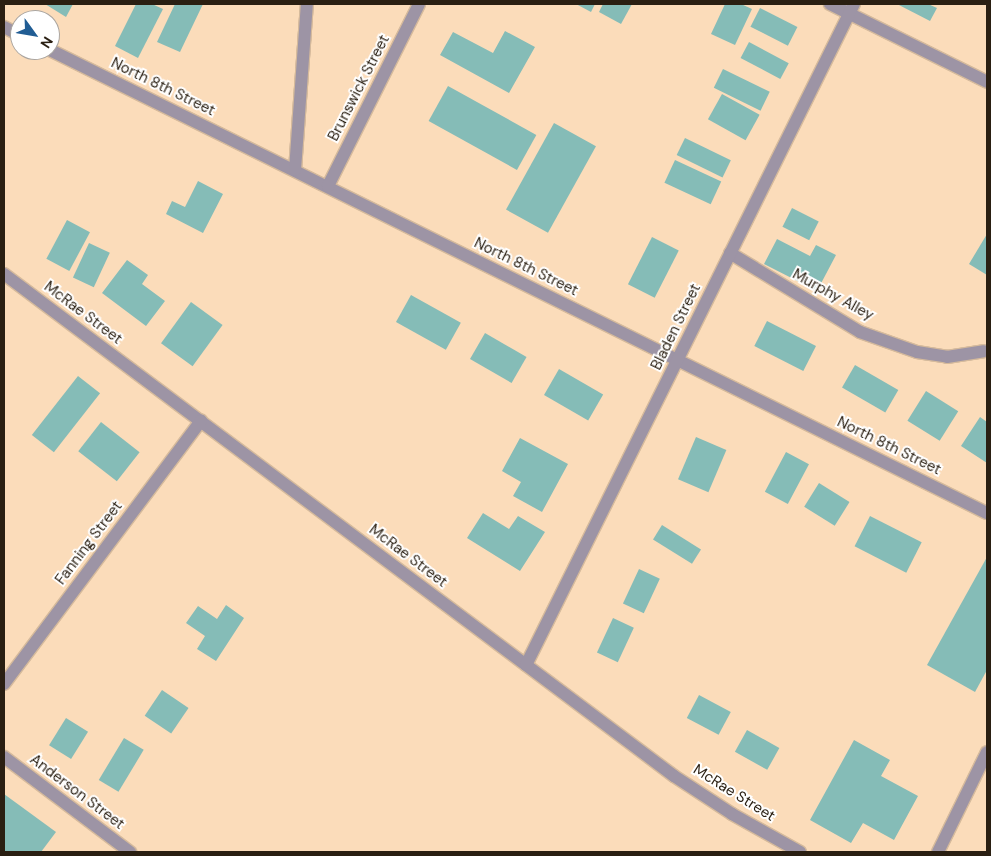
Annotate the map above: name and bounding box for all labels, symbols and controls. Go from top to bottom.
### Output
north arrow [10,10,60,60]
street label: Brunswick Street [324,32,394,144]
text: N [37,33,57,52]
street label: North 8th Street [108,54,218,120]
street label: North 8th Street [471,234,581,300]
street label: Murphy Alley [789,265,877,325]
street label: McRae Street [40,278,126,348]
street label: Bladen Street [647,281,705,373]
street label: North 8th Street [834,413,944,479]
street label: Fanning Street [52,498,126,588]
street label: McRae Street [365,521,451,591]
street label: Anderson Street [26,751,128,833]
street label: McRae Street [690,761,778,825]

